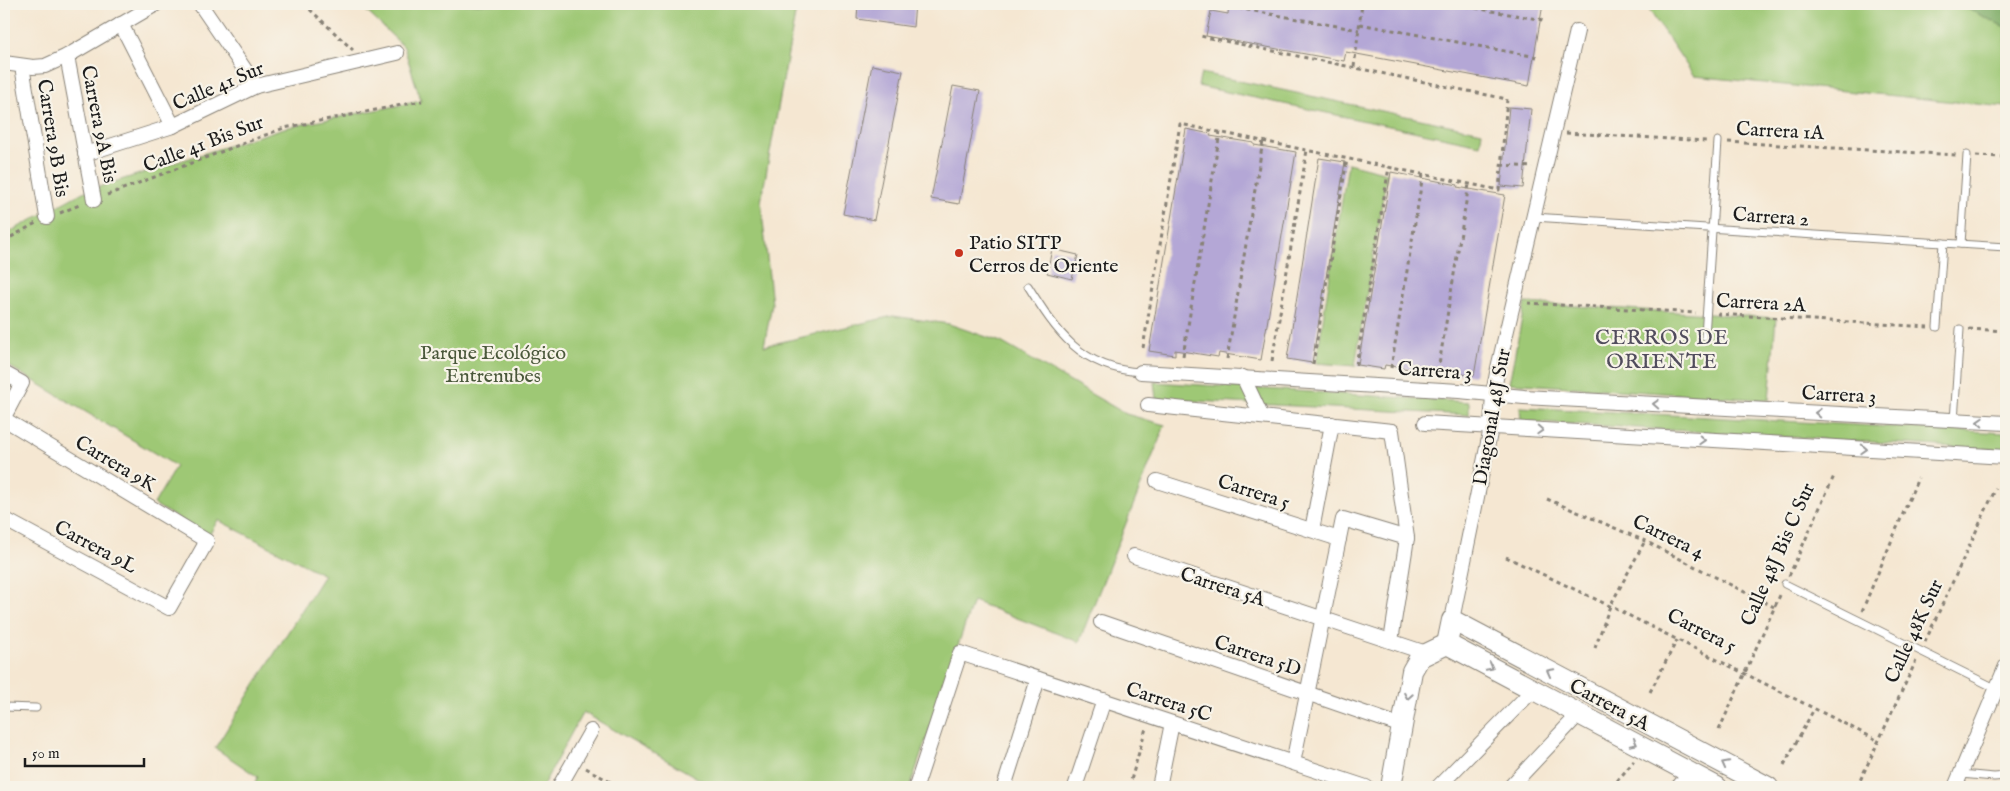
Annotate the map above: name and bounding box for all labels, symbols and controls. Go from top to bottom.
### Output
street label: Calle 41 Sur [169,56,269,117]
street label: Carrera 9A Bis [75,63,122,185]
street label: Carrera 9B Bis [31,77,74,199]
street label: Calle 41 Bis Sur [140,110,268,179]
street label: Carrera 1A [1735,117,1825,146]
street label: Carrera 2 [1732,202,1810,233]
place label: Patio SITP Cerros de Oriente [969,231,1119,279]
marker: Patio SITP Cerros de Oriente [953,247,965,259]
street label: Carrera 2A [1715,289,1807,318]
district label: CERROS DE ORIENTE [1595,325,1729,376]
park label: Parque Ecológico Entrenubes [420,341,566,389]
street label: Diagonal 48J Sur [1468,346,1517,488]
street label: Carrera 3 [1397,356,1473,387]
street label: Carrera 3 [1801,381,1877,410]
one-way arrow [1651,399,1659,409]
one-way arrow [1814,408,1822,418]
one-way arrow [1976,417,1984,427]
one-way arrow [1536,425,1544,436]
street label: Carrera 9K [70,430,161,499]
one-way arrow [1698,434,1706,445]
one-way arrow [1860,443,1868,454]
street label: Carrera 5 [1214,469,1293,516]
street label: Calle 48J Bis C Sur [1736,479,1821,630]
street label: Carrera 4 [1628,509,1709,566]
street label: Carrera 9L [50,515,142,580]
street label: Carrera 5A [1177,562,1269,613]
street label: Calle 48K Sur [1879,575,1950,688]
street label: Carrera 5 [1662,603,1740,659]
street label: Carrera 5D [1211,630,1304,683]
one-way arrow [1485,661,1494,671]
one-way arrow [1546,668,1555,678]
street label: Carrera 5A [1565,674,1654,737]
street label: Carrera 5C [1122,677,1215,728]
one-way arrow [1403,691,1413,700]
scale bar [25,736,144,768]
one-way arrow [1628,737,1637,747]
text: 50 m [32,744,60,763]
one-way arrow [1721,761,1730,771]

